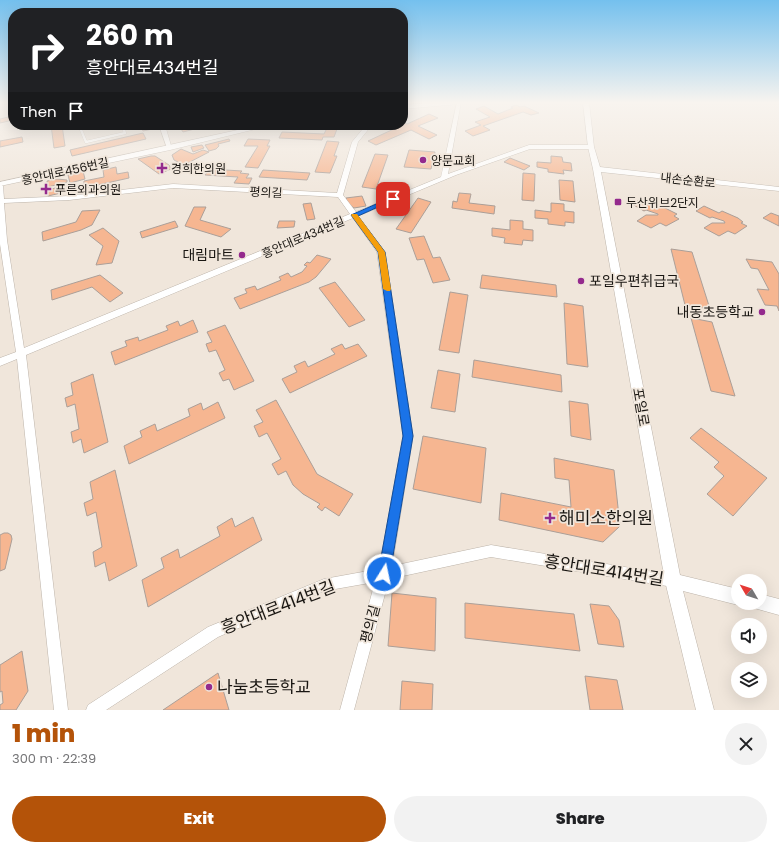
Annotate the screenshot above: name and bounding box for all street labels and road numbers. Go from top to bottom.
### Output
street label: 흥안대로456번길 [20,153,110,189]
street label: 내손순환로 [660,169,716,191]
street label: 평의길 [249,183,283,201]
street label: 흥안대로434번길 [259,212,347,262]
street label: 포일로 [628,386,654,428]
street label: 흥안대로414번길 [543,549,665,591]
street label: 흥안대로414번길 [217,574,339,640]
street label: 평의길 [355,603,385,645]

